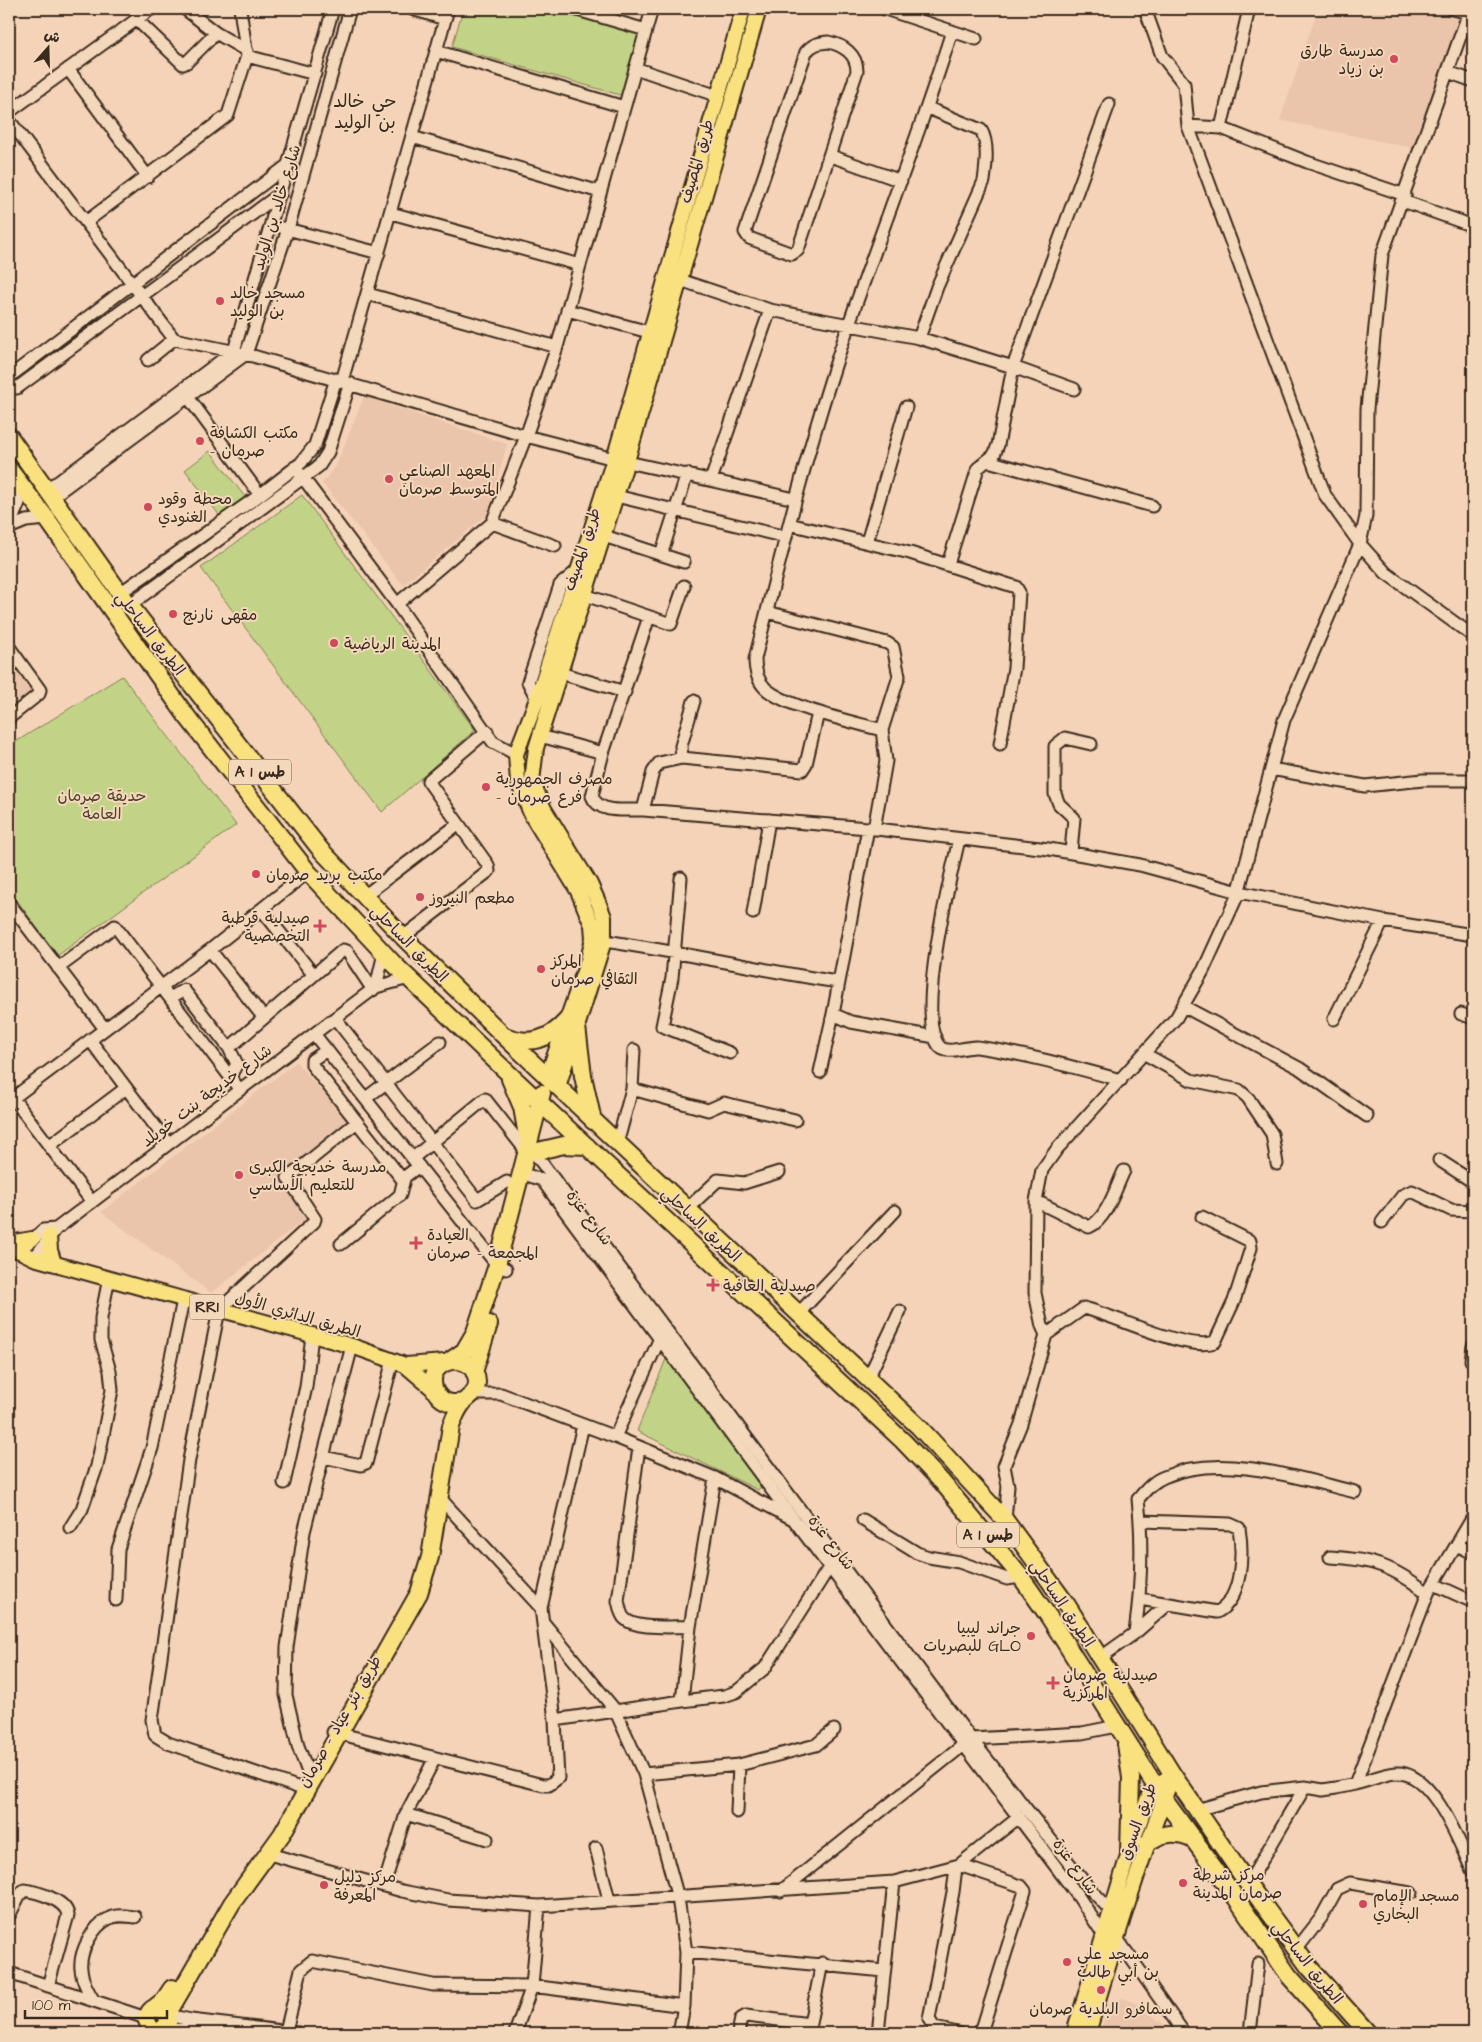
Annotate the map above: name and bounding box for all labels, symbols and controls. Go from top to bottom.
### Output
north arrow [22,22,72,72]
text: ش [41,25,63,49]
place label: مدرسة طارق بن زياد [1300,40,1384,80]
marker: مدرسة طارق بن زياد [1388,53,1400,65]
district label: حي خالد بن الوليد [333,89,397,135]
street label: طريق المصيف [674,117,719,206]
street label: شارع خالد بن الوليد [247,142,306,273]
place label: مسجد خالد بن الوليد [230,282,305,322]
marker: مسجد خالد بن الوليد [214,295,226,307]
place label: مكتب الكشافة - صرمان [210,422,298,462]
marker: مكتب الكشافة - صرمان [194,435,206,447]
place label: المعهد الصناعي المتوسط صرمان [399,460,500,500]
marker: المعهد الصناعي المتوسط صرمان [383,473,395,485]
place label: محطة وقود الغنودي [158,488,232,528]
marker: محطة وقود الغنودي [142,501,154,513]
street label: طريق المصيف [558,505,606,594]
street label: الطريق الساحلي [108,587,190,682]
place label: مقهى نارنج [183,604,257,626]
marker: مقهى نارنج [167,608,179,620]
place label: المدينة الرياضية [344,633,441,655]
marker: المدينة الرياضية [328,637,340,649]
road number: A 1 طس [229,760,291,784]
place label: مصرف الجمهورية - فرع صرمان [496,768,612,808]
marker: مصرف الجمهورية - فرع صرمان [480,781,492,793]
park label: حديقة صرمان العامة [57,785,147,825]
place label: مكتب بريد صرمان [266,864,382,886]
marker: مكتب بريد صرمان [250,868,262,880]
place label: مطعم النيروز [428,887,515,910]
marker: مطعم النيروز [414,891,426,903]
street label: الطريق الساحلي [364,900,453,989]
place label: صيدلية قرطبة التخصصية [222,907,310,947]
marker: صيدلية قرطبة التخصصية [314,920,326,932]
place label: المركز الثقافي صرمان [549,950,638,990]
marker: المركز الثقافي صرمان [535,963,547,975]
street label: شارع خديجة بنت خويلد [137,1039,276,1152]
place label: مدرسة خديجة الكبرى للتعليم الأساسي [249,1156,387,1199]
marker: مدرسة خديجة الكبرى للتعليم الأساسي [233,1169,245,1181]
street label: الطريق الساحلي [655,1182,746,1270]
street label: شارع غزة [561,1185,617,1250]
place label: العيادة المجمعة - صرمان [427,1224,538,1264]
marker: العيادة المجمعة - صرمان [409,1236,423,1250]
place label: صيدلية العافية [723,1275,816,1297]
marker: صيدلية العافية [707,1279,719,1291]
street label: الطريق الدائري الأول [232,1287,363,1343]
road number: RR1 [190,1294,224,1320]
street label: شارع غزة [803,1510,860,1575]
road number: A 1 طس [957,1522,1019,1548]
street label: الطريق الساحلي [1022,1555,1100,1653]
place label: جراند ليبيا للبصريات GLO [923,1617,1021,1657]
marker: جراند ليبيا للبصريات GLO [1025,1630,1037,1642]
street label: طريق بئر عياد - صرمان [293,1651,387,1792]
place label: صيدلية صرمان المركزية [1063,1664,1158,1704]
marker: صيدلية صرمان المركزية [1047,1677,1059,1689]
street label: طريق السوق [1114,1780,1162,1863]
street label: شارع غزة [1047,1834,1103,1899]
place label: مركز شرطة صرمان المدينة [1193,1864,1282,1904]
place label: مركز دليل المعرفة [334,1866,396,1906]
marker: مركز شرطة صرمان المدينة [1177,1877,1189,1889]
marker: مركز دليل المعرفة [318,1879,330,1891]
place label: مسجد الإمام البخاري [1373,1885,1459,1925]
marker: مسجد الإمام البخاري [1357,1898,1369,1910]
street label: الطريق الساحلي [1264,1916,1348,2011]
place label: مسجد علي بن أبي طالب [1077,1943,1159,1986]
marker: مسجد علي بن أبي طالب [1061,1956,1073,1968]
marker: سمافرو البلدية صرمان [1095,1984,1107,1996]
scale bar [25,1987,168,2019]
text: 100 m [32,1995,71,2016]
place label: سمافرو البلدية صرمان [1029,1998,1173,2020]

